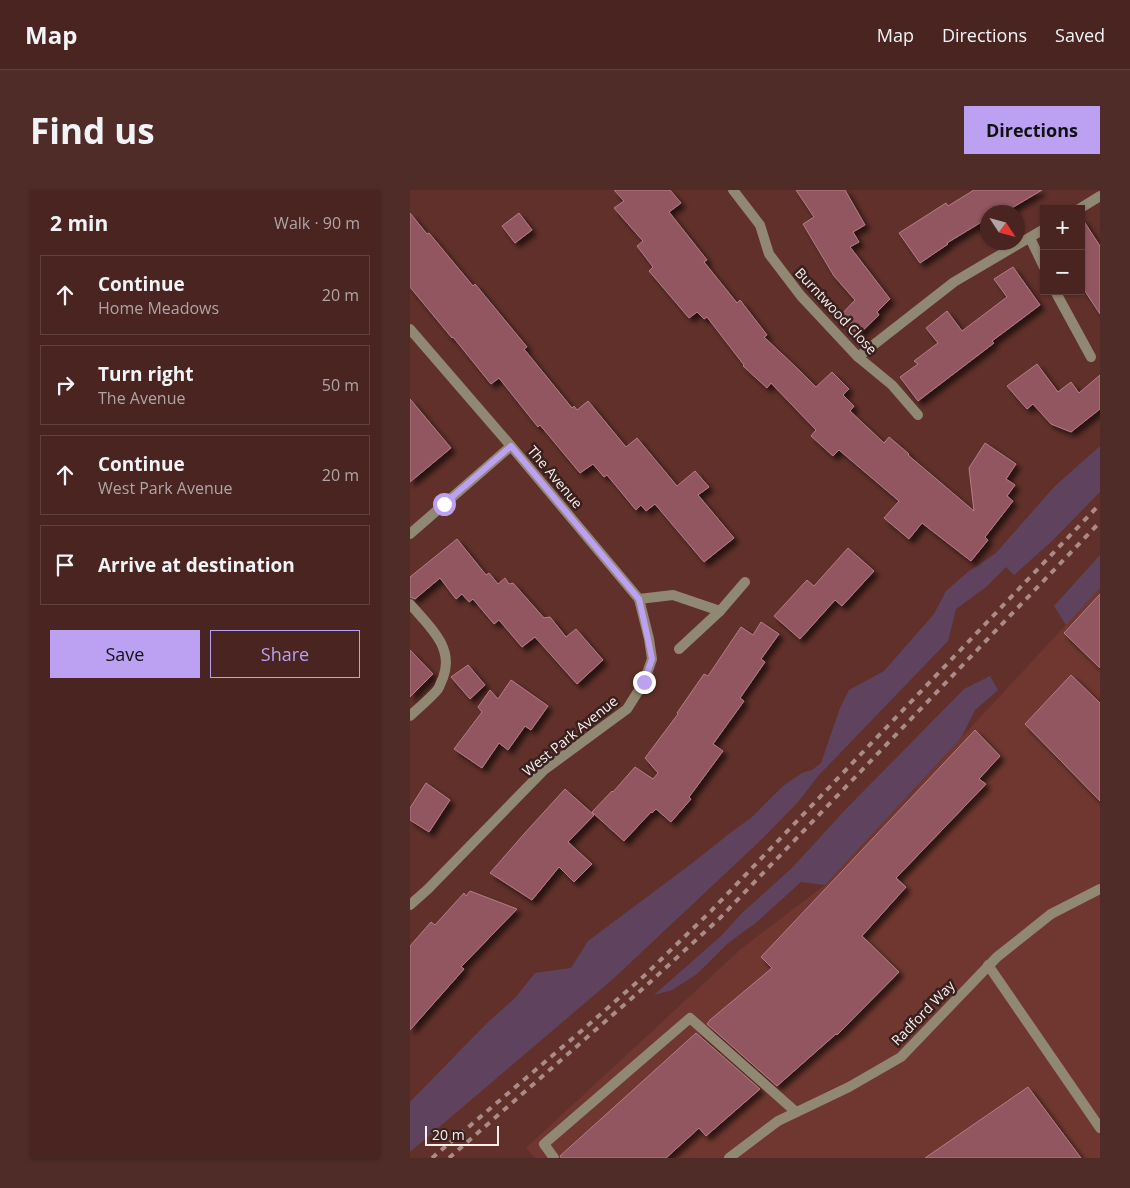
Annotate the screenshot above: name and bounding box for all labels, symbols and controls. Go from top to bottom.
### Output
text: Map [25,18,77,51]
text: Map [877,23,914,47]
text: Directions [942,23,1027,47]
text: Saved [1055,23,1105,47]
button: Directions [964,106,1100,154]
text: Find us [30,107,155,154]
north arrow [980,205,1025,250]
map controls [1040,205,1085,295]
button: + [1040,205,1085,250]
text: 2 min [50,209,108,237]
text: Walk · 90 m [274,212,360,234]
button: − [1040,250,1085,295]
street label: Burntwood Close [791,263,882,358]
text: Continue [98,271,185,297]
icon: ahead [51,281,79,309]
text: 20 m [322,284,359,306]
text: Home Meadows [98,297,219,319]
text: Turn right [98,361,193,387]
icon: right [51,371,79,399]
text: 50 m [322,374,359,396]
text: The Avenue [98,387,185,409]
street label: The Avenue [524,441,587,512]
text: Continue [98,451,185,477]
icon: ahead [51,461,79,489]
text: 20 m [322,464,359,486]
text: West Park Avenue [98,477,233,499]
route start [433,493,456,516]
icon: arrive [51,551,79,579]
text: Arrive at destination [98,552,295,578]
button: Save [50,630,200,678]
button: Share [210,630,360,678]
route end [633,671,656,694]
street label: West Park Avenue [518,691,622,780]
street label: Radford Way [887,975,959,1049]
scale bar [425,1123,499,1146]
text: 20 m [432,1125,465,1144]

